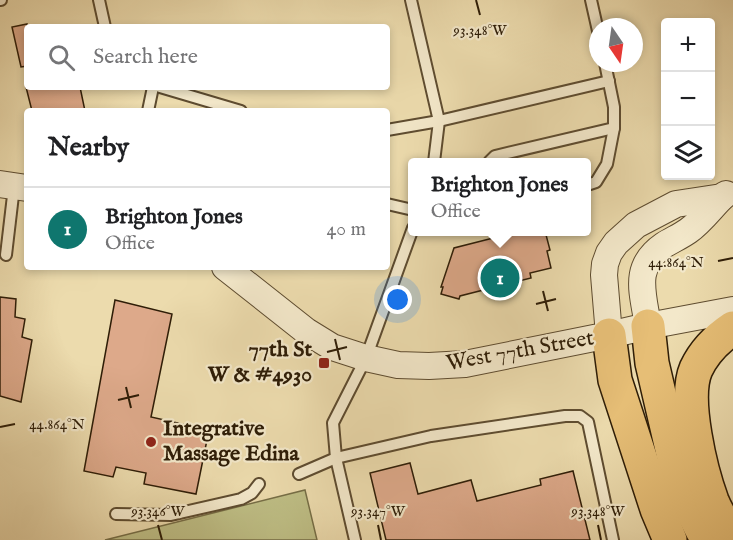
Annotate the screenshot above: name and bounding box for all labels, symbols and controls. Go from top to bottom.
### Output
north arrow [589,18,643,72]
map controls [661,18,715,180]
button: + [661,18,715,72]
text: 93.348°W [452,21,507,40]
search box [24,24,390,90]
icon: search [45,41,78,74]
text: Search here [93,43,198,71]
button: − [661,72,715,126]
button: layers [661,126,715,180]
text: Nearby [48,131,129,164]
popup [408,158,591,236]
text: Brighton Jones [431,171,568,199]
text: Office [431,199,481,224]
text: Brighton Jones [105,203,243,231]
text: 1 [64,217,71,242]
text: 40 m [327,217,366,242]
text: Office [105,231,155,256]
text: 44.864°N [648,253,704,272]
pin: 1 [480,256,520,300]
your location [383,285,412,314]
street label: West 77th Street [444,324,596,378]
place label: 77th St W & #4930 [207,336,312,389]
marker: 77th St W & #4930 [317,356,331,370]
text: 44.864°N [29,415,85,434]
place label: Integrative Massage Edina [163,415,300,468]
marker: Integrative Massage Edina [144,435,158,449]
text: 93.346°W [130,502,186,521]
text: 93.347°W [350,502,406,521]
text: 93.348°W [570,502,625,521]

